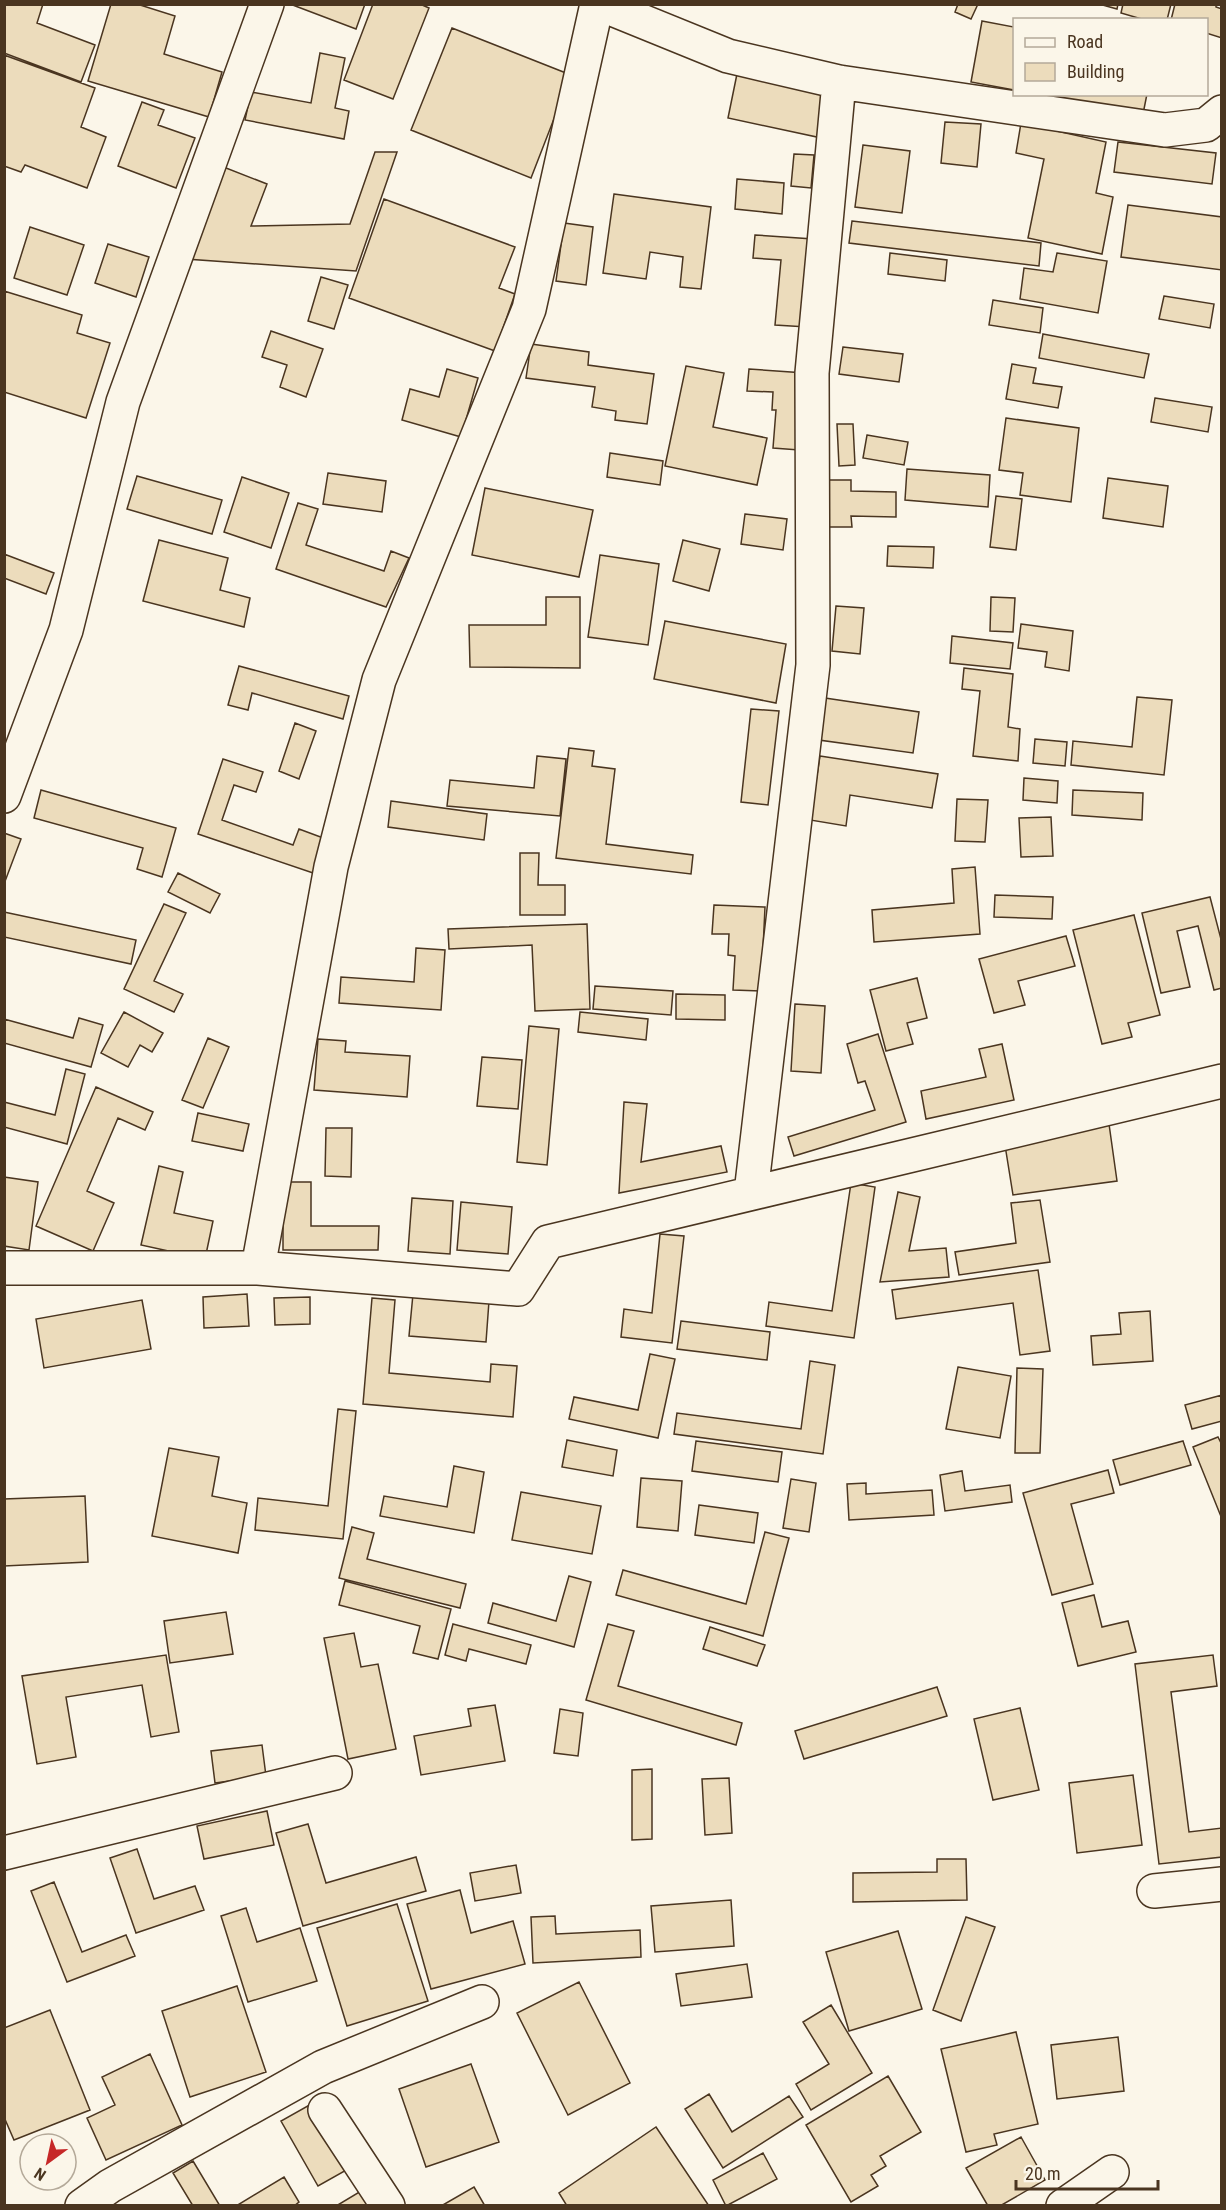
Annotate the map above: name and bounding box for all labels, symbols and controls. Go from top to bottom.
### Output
legend [1013,18,1208,96]
text: Road [1067,31,1103,52]
text: Building [1067,61,1124,82]
north arrow [18,2132,78,2192]
scale bar [1016,2153,1158,2191]
text: 20 m [1025,2163,1060,2184]
text: N [31,2164,49,2185]

